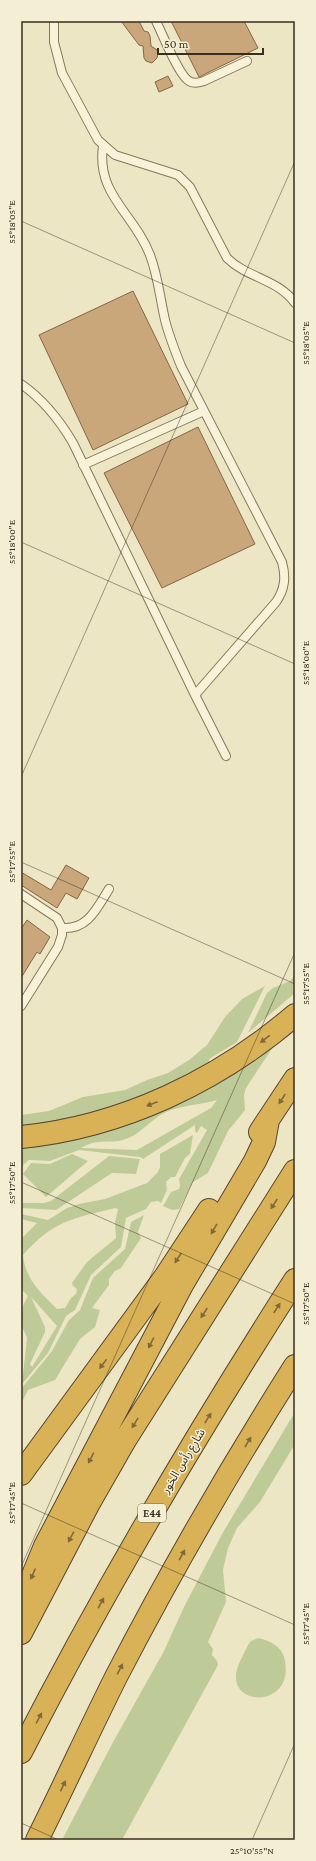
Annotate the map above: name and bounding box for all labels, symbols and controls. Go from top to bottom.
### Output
scale bar [158,30,263,56]
text: 50 m [164,37,189,51]
text: 55°18'05"E [6,200,17,244]
text: 55°18'05"E [300,321,311,365]
text: 55°18'00"E [6,519,17,564]
text: 55°18'00"E [300,640,311,685]
text: 55°17'55"E [6,841,17,883]
text: 55°17'55"E [300,963,311,1005]
one-way arrow [259,1035,270,1044]
one-way arrow [278,1094,285,1105]
one-way arrow [146,1101,158,1107]
text: 55°17'50"E [6,1161,17,1204]
one-way arrow [270,1199,278,1209]
one-way arrow [211,1223,218,1235]
one-way arrow [174,1253,182,1263]
text: 55°17'50"E [300,1282,311,1325]
one-way arrow [273,1303,281,1313]
one-way arrow [200,1308,208,1319]
one-way arrow [148,1337,155,1349]
one-way arrow [99,1359,107,1369]
one-way arrow [204,1413,212,1423]
one-way arrow [131,1418,138,1429]
street label: شارع رأس الخور [157,1426,210,1498]
one-way arrow [244,1436,251,1448]
one-way arrow [88,1452,95,1464]
text: 55°17'45"E [6,1481,17,1524]
road number: E44 [138,1504,166,1522]
one-way arrow [68,1531,75,1543]
one-way arrow [179,1549,186,1561]
one-way arrow [30,1568,36,1580]
one-way arrow [97,1597,104,1609]
text: 55°17'45"E [300,1602,311,1645]
one-way arrow [117,1663,124,1675]
one-way arrow [36,1712,42,1723]
one-way arrow [60,1780,66,1791]
text: 25°10'55"N [230,1845,274,1856]

